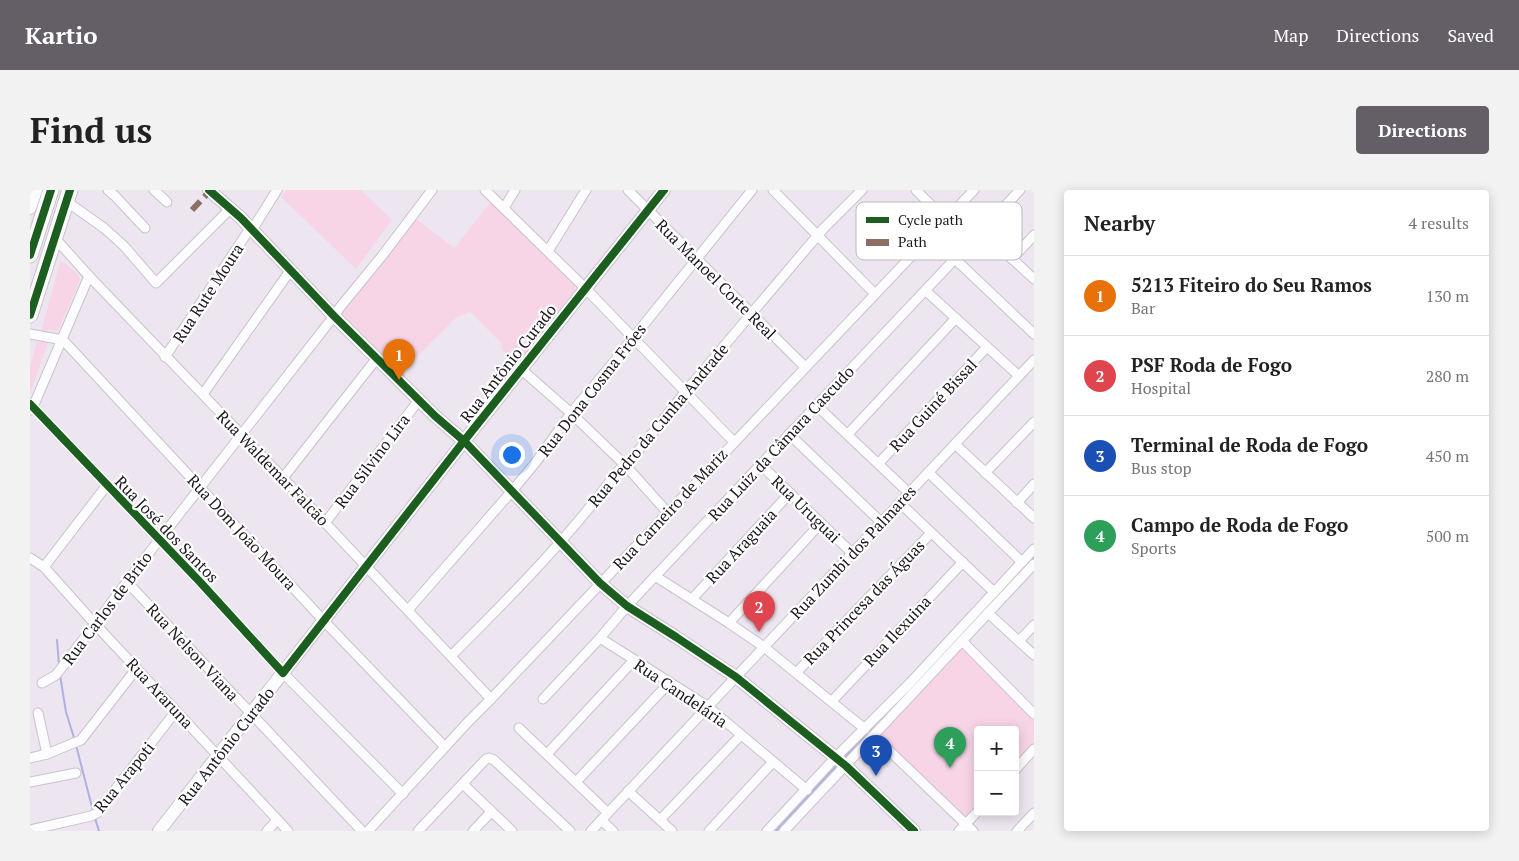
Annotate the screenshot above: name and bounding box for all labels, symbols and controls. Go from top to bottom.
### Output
text: Kartio [25,19,98,51]
text: Map [1273,23,1308,47]
text: Directions [1336,23,1419,47]
text: Saved [1447,23,1494,47]
button: Directions [1356,106,1489,154]
text: Find us [30,107,152,153]
legend [856,202,1022,260]
text: Nearby [1084,209,1155,237]
text: Cycle path [898,210,963,229]
text: 4 results [1409,212,1469,234]
street label: Rua Manoel Corte Real [651,214,781,344]
text: Path [898,232,927,251]
street label: Rua Rute Moura [168,239,248,347]
text: 5213 Fiteiro do Seu Ramos [1131,272,1372,297]
text: 1 [1095,285,1105,307]
text: 130 m [1426,285,1469,307]
text: Bar [1131,297,1155,319]
street label: Rua Antônio Curado [455,299,561,427]
street label: Rua Dona Cosma Fróes [533,319,651,461]
street label: Rua Pedro da Cunha Andrade [583,338,733,512]
pin: 1 [383,339,415,380]
text: PSF Roda de Fogo [1131,352,1292,377]
street label: Rua Guiné Bissal [884,354,982,456]
street label: Rua Luiz da Câmara Cascudo [703,361,859,525]
text: 2 [1095,365,1105,387]
text: 280 m [1426,365,1469,387]
text: Hospital [1131,377,1191,399]
street label: Rua Waldemar Falcão [212,405,334,531]
street label: Rua Silvino Lira [329,409,415,513]
text: Terminal de Roda de Fogo [1131,432,1368,457]
your location [499,442,525,468]
street label: Rua Carneiro de Mariz [608,443,732,575]
text: 3 [1095,445,1105,467]
text: 450 m [1426,445,1469,467]
text: Bus stop [1131,457,1192,479]
street label: Rua Dom João Moura [183,469,301,595]
street label: Rua José dos Santos [110,471,224,587]
street label: Rua Uruguai [767,471,845,548]
street label: Rua Zumbi dos Palmares [785,480,921,624]
street label: Rua Araguaia [701,504,781,588]
text: Campo de Roda de Fogo [1131,512,1348,537]
text: 4 [1095,525,1105,547]
text: 500 m [1426,525,1469,547]
street label: Rua Princesa das Águas [798,535,930,669]
text: Sports [1131,537,1177,559]
street label: Rua Carlos de Brito [57,547,157,669]
pin: 2 [743,591,775,632]
street label: Rua Ilexuina [858,591,936,671]
street label: Rua Nelson Viana [142,598,244,706]
street label: Rua Araruna [122,653,198,733]
street label: Rua Candelária [630,654,732,732]
street label: Rua Antônio Curado [173,682,279,810]
map controls [974,726,1019,816]
button: + [974,726,1019,771]
pin: 4 [934,727,966,768]
pin: 3 [860,735,892,776]
street label: Rua Arapoti [89,737,159,817]
button: − [974,771,1019,816]

